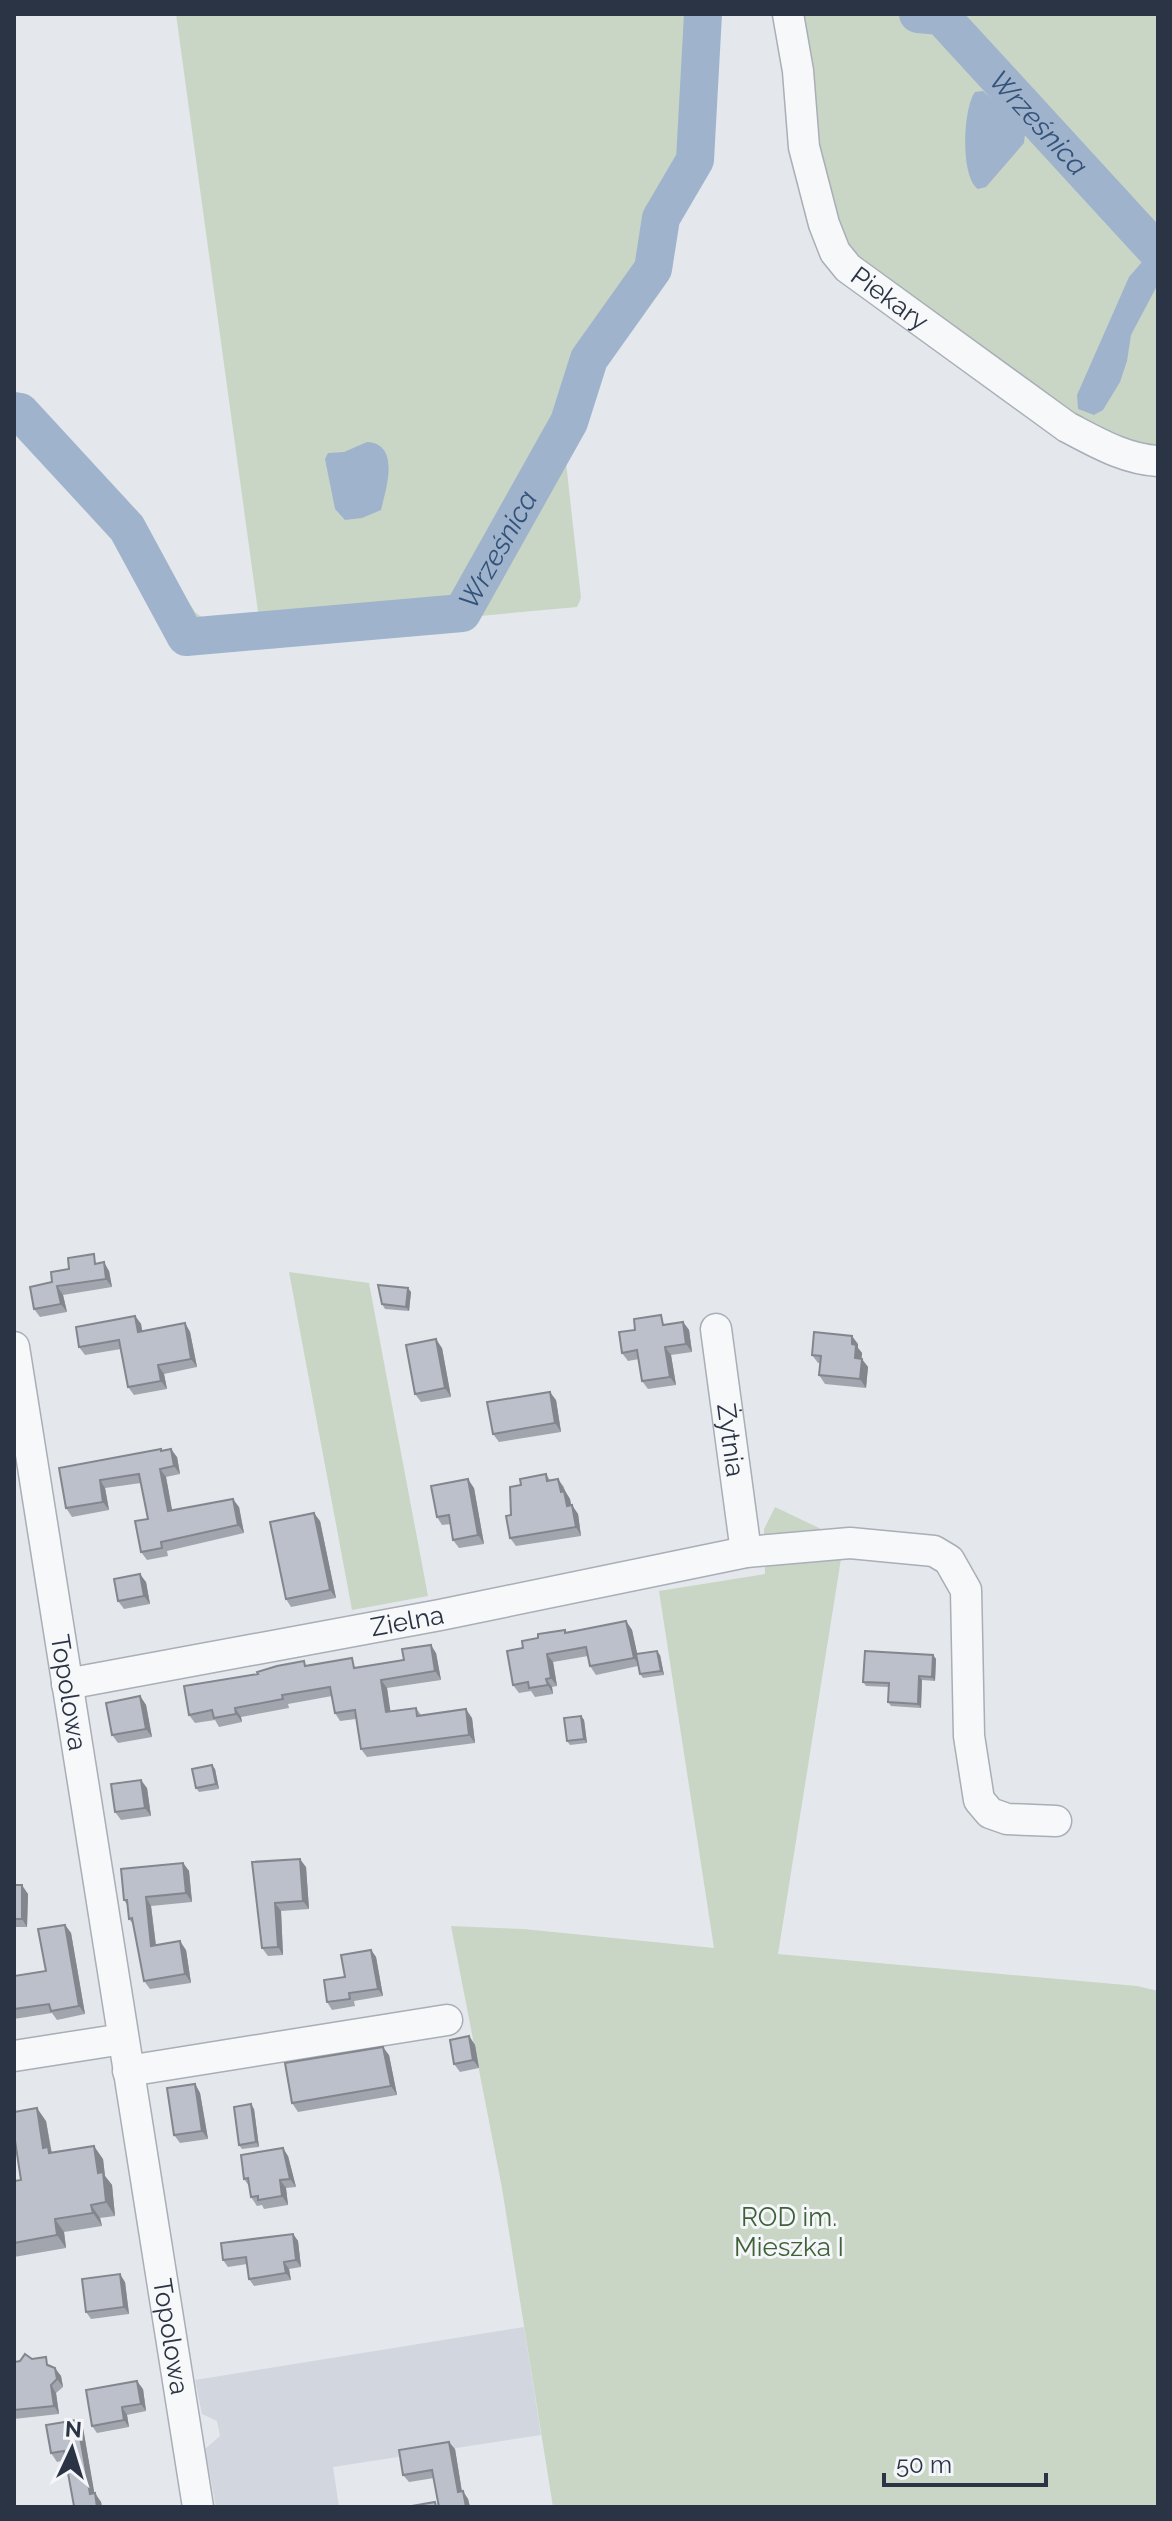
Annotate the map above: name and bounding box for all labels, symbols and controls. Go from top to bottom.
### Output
water label: Wrześnica [983,64,1095,182]
street label: Piekary [845,260,934,336]
water label: Wrześnica [452,484,544,614]
street label: Żytnia [711,1401,751,1479]
street label: Zielna [368,1600,446,1643]
street label: Topolowa [45,1633,93,1753]
park label: ROD im. Mieszka I [734,2202,844,2262]
street label: Topolowa [147,2276,195,2397]
north arrow [32,2409,112,2489]
text: N [64,2415,83,2443]
scale bar [884,2437,1046,2487]
text: 50 m [896,2450,952,2479]

